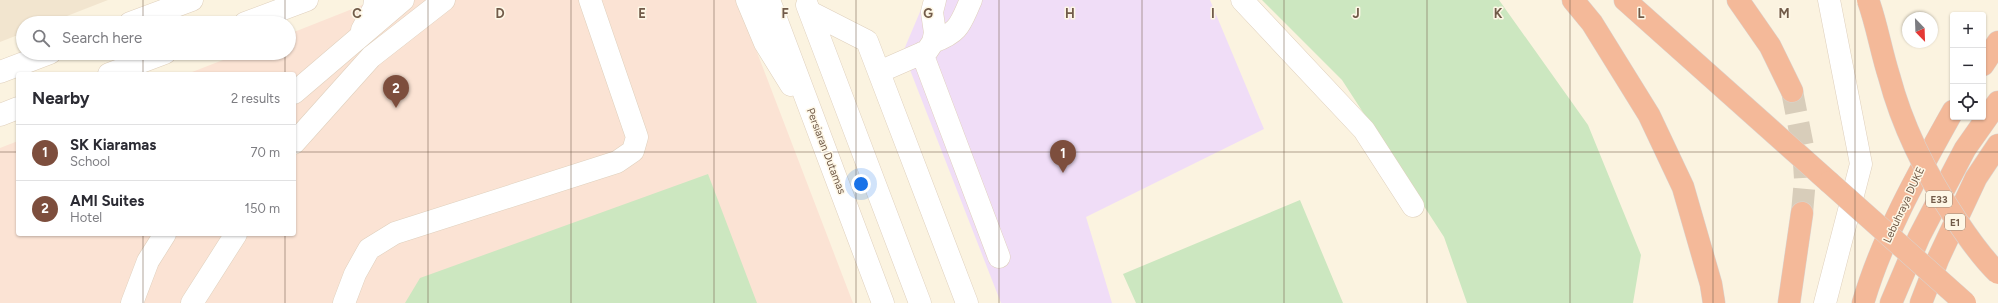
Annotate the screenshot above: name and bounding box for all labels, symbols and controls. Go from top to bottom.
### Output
text: C [352,6,362,21]
text: D [495,6,505,21]
text: E [638,6,646,21]
text: F [781,6,789,21]
text: G [923,6,933,21]
text: H [1065,6,1075,21]
text: I [1211,6,1215,21]
text: J [1352,6,1360,21]
text: K [1494,6,1503,21]
text: L [1638,6,1645,21]
text: M [1778,6,1790,21]
north arrow [1902,12,1938,48]
map controls [1950,12,1986,120]
button: + [1950,12,1986,48]
search box [16,16,296,60]
icon: search [30,27,52,49]
text: Search here [62,29,142,47]
button: − [1950,48,1986,84]
pin: 2 [383,75,409,108]
button: locate [1950,84,1986,120]
text: Nearby [32,88,90,108]
text: 2 results [231,91,280,106]
street label: Persiaran Dutamas [804,106,848,196]
text: SK Kiaramas [70,136,156,154]
pin: 1 [1050,140,1076,173]
text: 1 [42,145,48,160]
text: 70 m [250,145,280,160]
text: School [70,154,110,169]
street label: Lebuhraya DUKE [1881,165,1927,245]
your location [851,174,871,194]
road number: E33 [1926,191,1952,207]
text: AMI Suites [70,192,144,210]
text: 2 [41,201,49,216]
text: 150 m [245,201,280,216]
text: Hotel [70,210,102,225]
road number: E1 [1945,214,1965,230]

